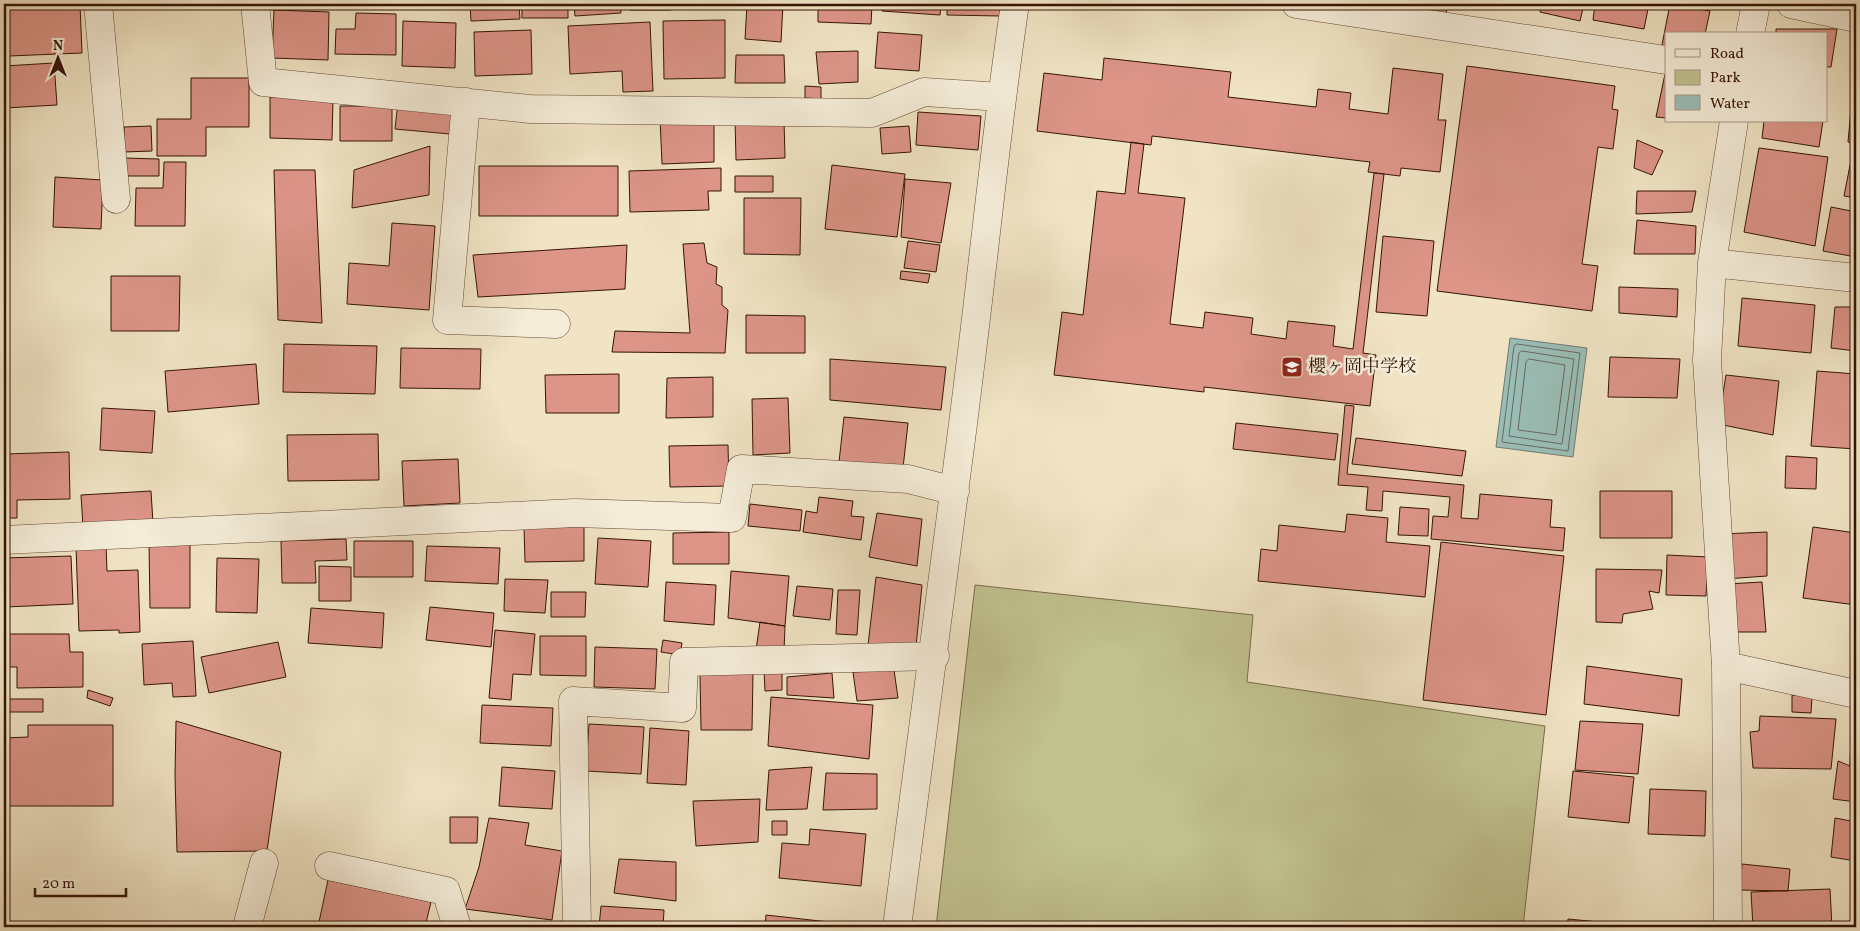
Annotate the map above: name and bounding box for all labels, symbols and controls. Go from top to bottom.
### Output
north arrow [32,32,82,82]
legend [1665,32,1828,122]
text: N [53,37,63,56]
text: Road [1710,44,1744,65]
text: Park [1710,68,1741,89]
text: Water [1710,94,1750,115]
school or university icon: 櫻ヶ岡中学校 [1280,355,1304,379]
place label: 櫻ヶ岡中学校 [1308,355,1416,380]
scale bar [35,866,126,898]
text: 20 m [42,874,75,895]

